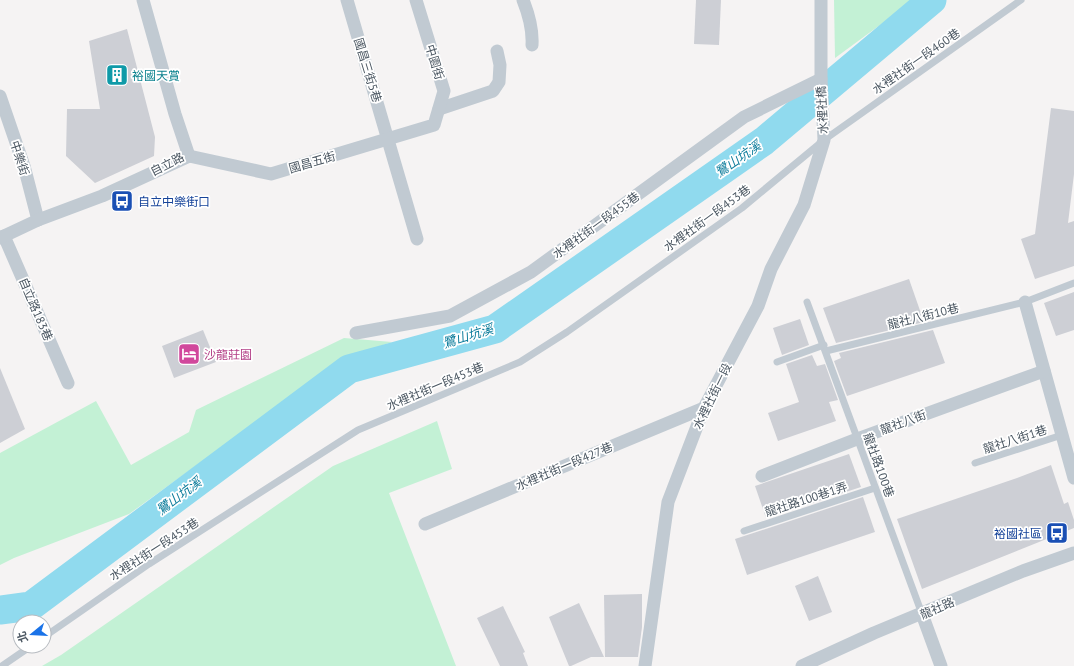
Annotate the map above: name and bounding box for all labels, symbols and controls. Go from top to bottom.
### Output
street label: 水裡社街一段460巷 [869,25,963,97]
street label: 國昌三街5巷 [351,36,385,104]
street label: 中園街 [423,43,447,81]
building icon: 裕國天賞 [104,62,130,88]
place label: 裕國天賞 [132,68,180,83]
street label: 水裡社橋 [813,86,831,134]
water label: 鷺山坑溪 [712,136,766,181]
street label: 中樂街 [7,139,33,177]
street label: 國昌五街 [287,148,337,176]
street label: 自立路 [148,149,186,179]
street label: 水裡社街一段453巷 [661,181,753,255]
bus stop icon: 自立中樂街口 [109,188,135,214]
street label: 水裡社街一段455巷 [550,188,642,262]
place label: 自立中樂街口 [138,194,210,209]
street label: 自立路183巷 [16,275,56,343]
street label: 龍社八街10巷 [886,300,960,332]
water label: 鷺山坑溪 [441,320,497,352]
hotel icon: 沙龍莊園 [176,341,202,367]
place label: 沙龍莊園 [204,347,252,362]
street label: 水裡社街一段453巷 [384,359,486,413]
street label: 水裡社街一段 [689,360,735,432]
street label: 龍社八街 [878,407,928,437]
street label: 龍社八街1巷 [981,422,1049,456]
street label: 龍社路100巷 [860,431,898,499]
street label: 水裡社街一段427巷 [513,439,615,493]
water label: 鷺山坑溪 [153,472,206,518]
street label: 龍社路100巷1弄 [763,479,849,519]
street label: 水裡社街一段453巷 [106,514,202,584]
bus stop icon: 裕國社區 [1044,520,1070,546]
place label: 裕國社區 [994,526,1042,541]
street label: 龍社路 [917,594,957,622]
north arrow [12,614,52,654]
text: 北 [14,630,31,644]

